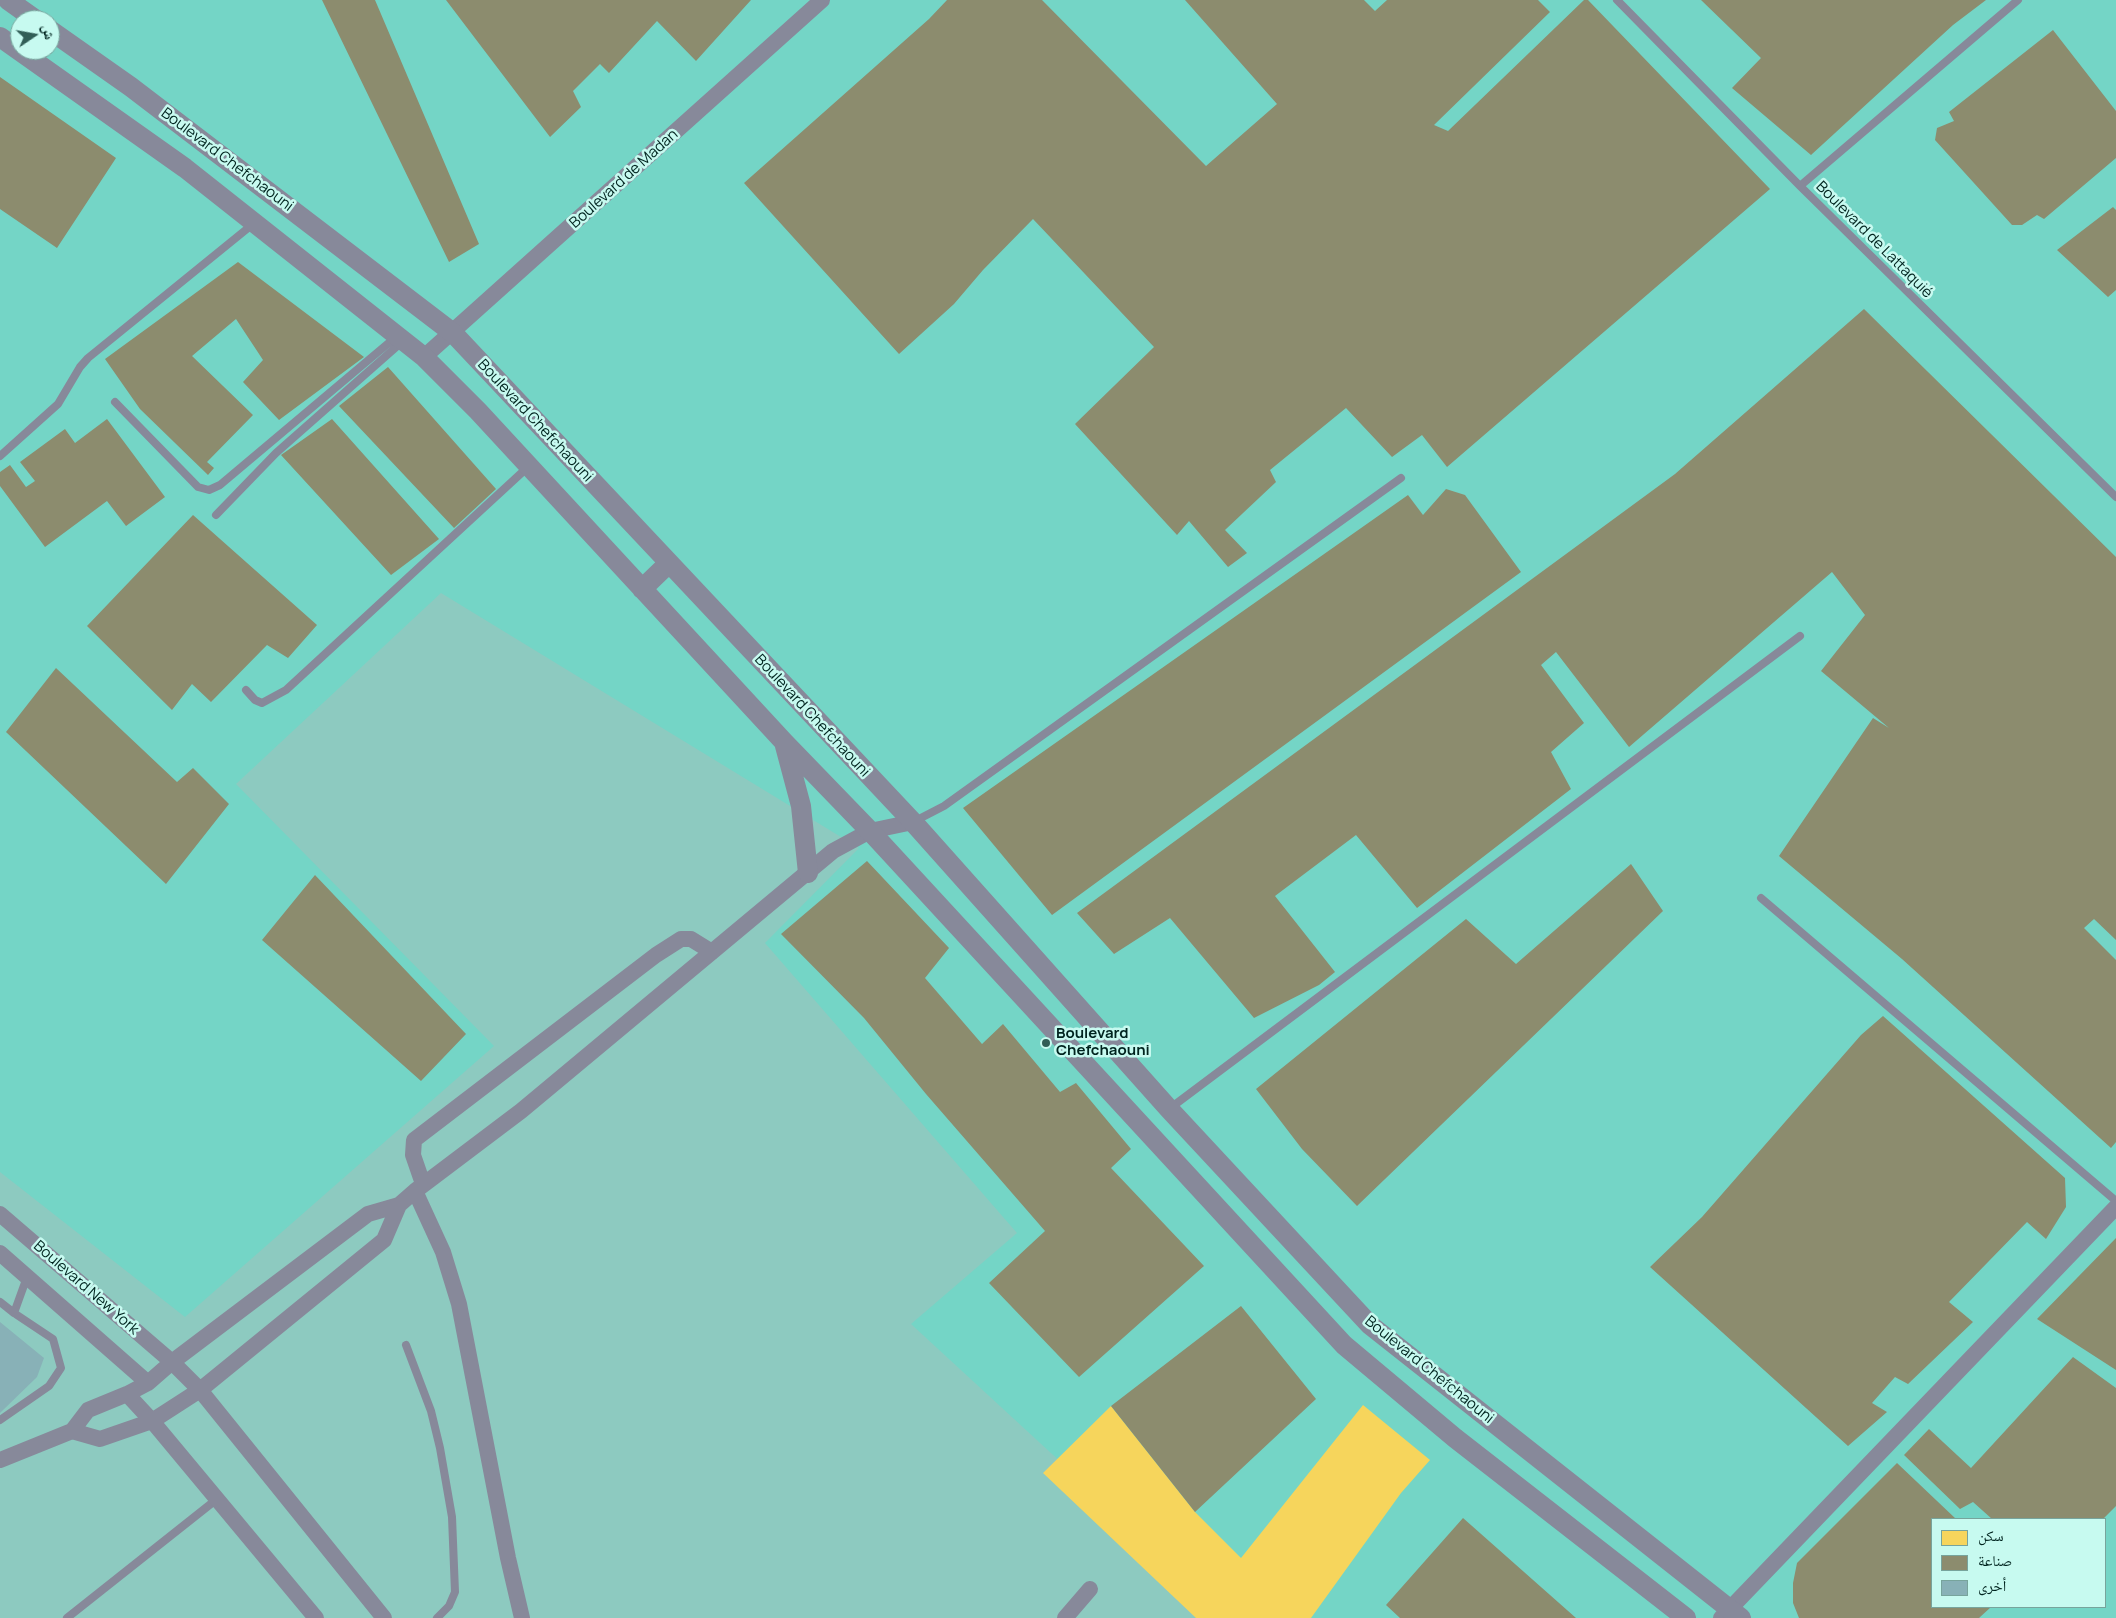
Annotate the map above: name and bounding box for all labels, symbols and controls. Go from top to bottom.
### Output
north arrow [10,10,60,60]
text: ش [38,23,60,41]
street label: Boulevard Chefchaouni [157,104,297,216]
street label: Boulevard de Madan [566,126,682,232]
street label: Boulevard de Lattaquié [1812,178,1936,302]
street label: Boulevard Chefchaouni [474,356,596,486]
street label: Boulevard Chefchaouni [751,651,873,781]
place label: Boulevard Chefchaouni [1056,1025,1150,1060]
marker: Boulevard Chefchaouni [1040,1037,1052,1049]
street label: Boulevard New York [30,1237,142,1339]
street label: Boulevard Chefchaouni [1361,1312,1497,1428]
legend [1931,1518,2106,1608]
text: سكن [1978,1525,2004,1546]
text: صناعة [1978,1550,2012,1571]
text: أخرى [1978,1575,2006,1596]

